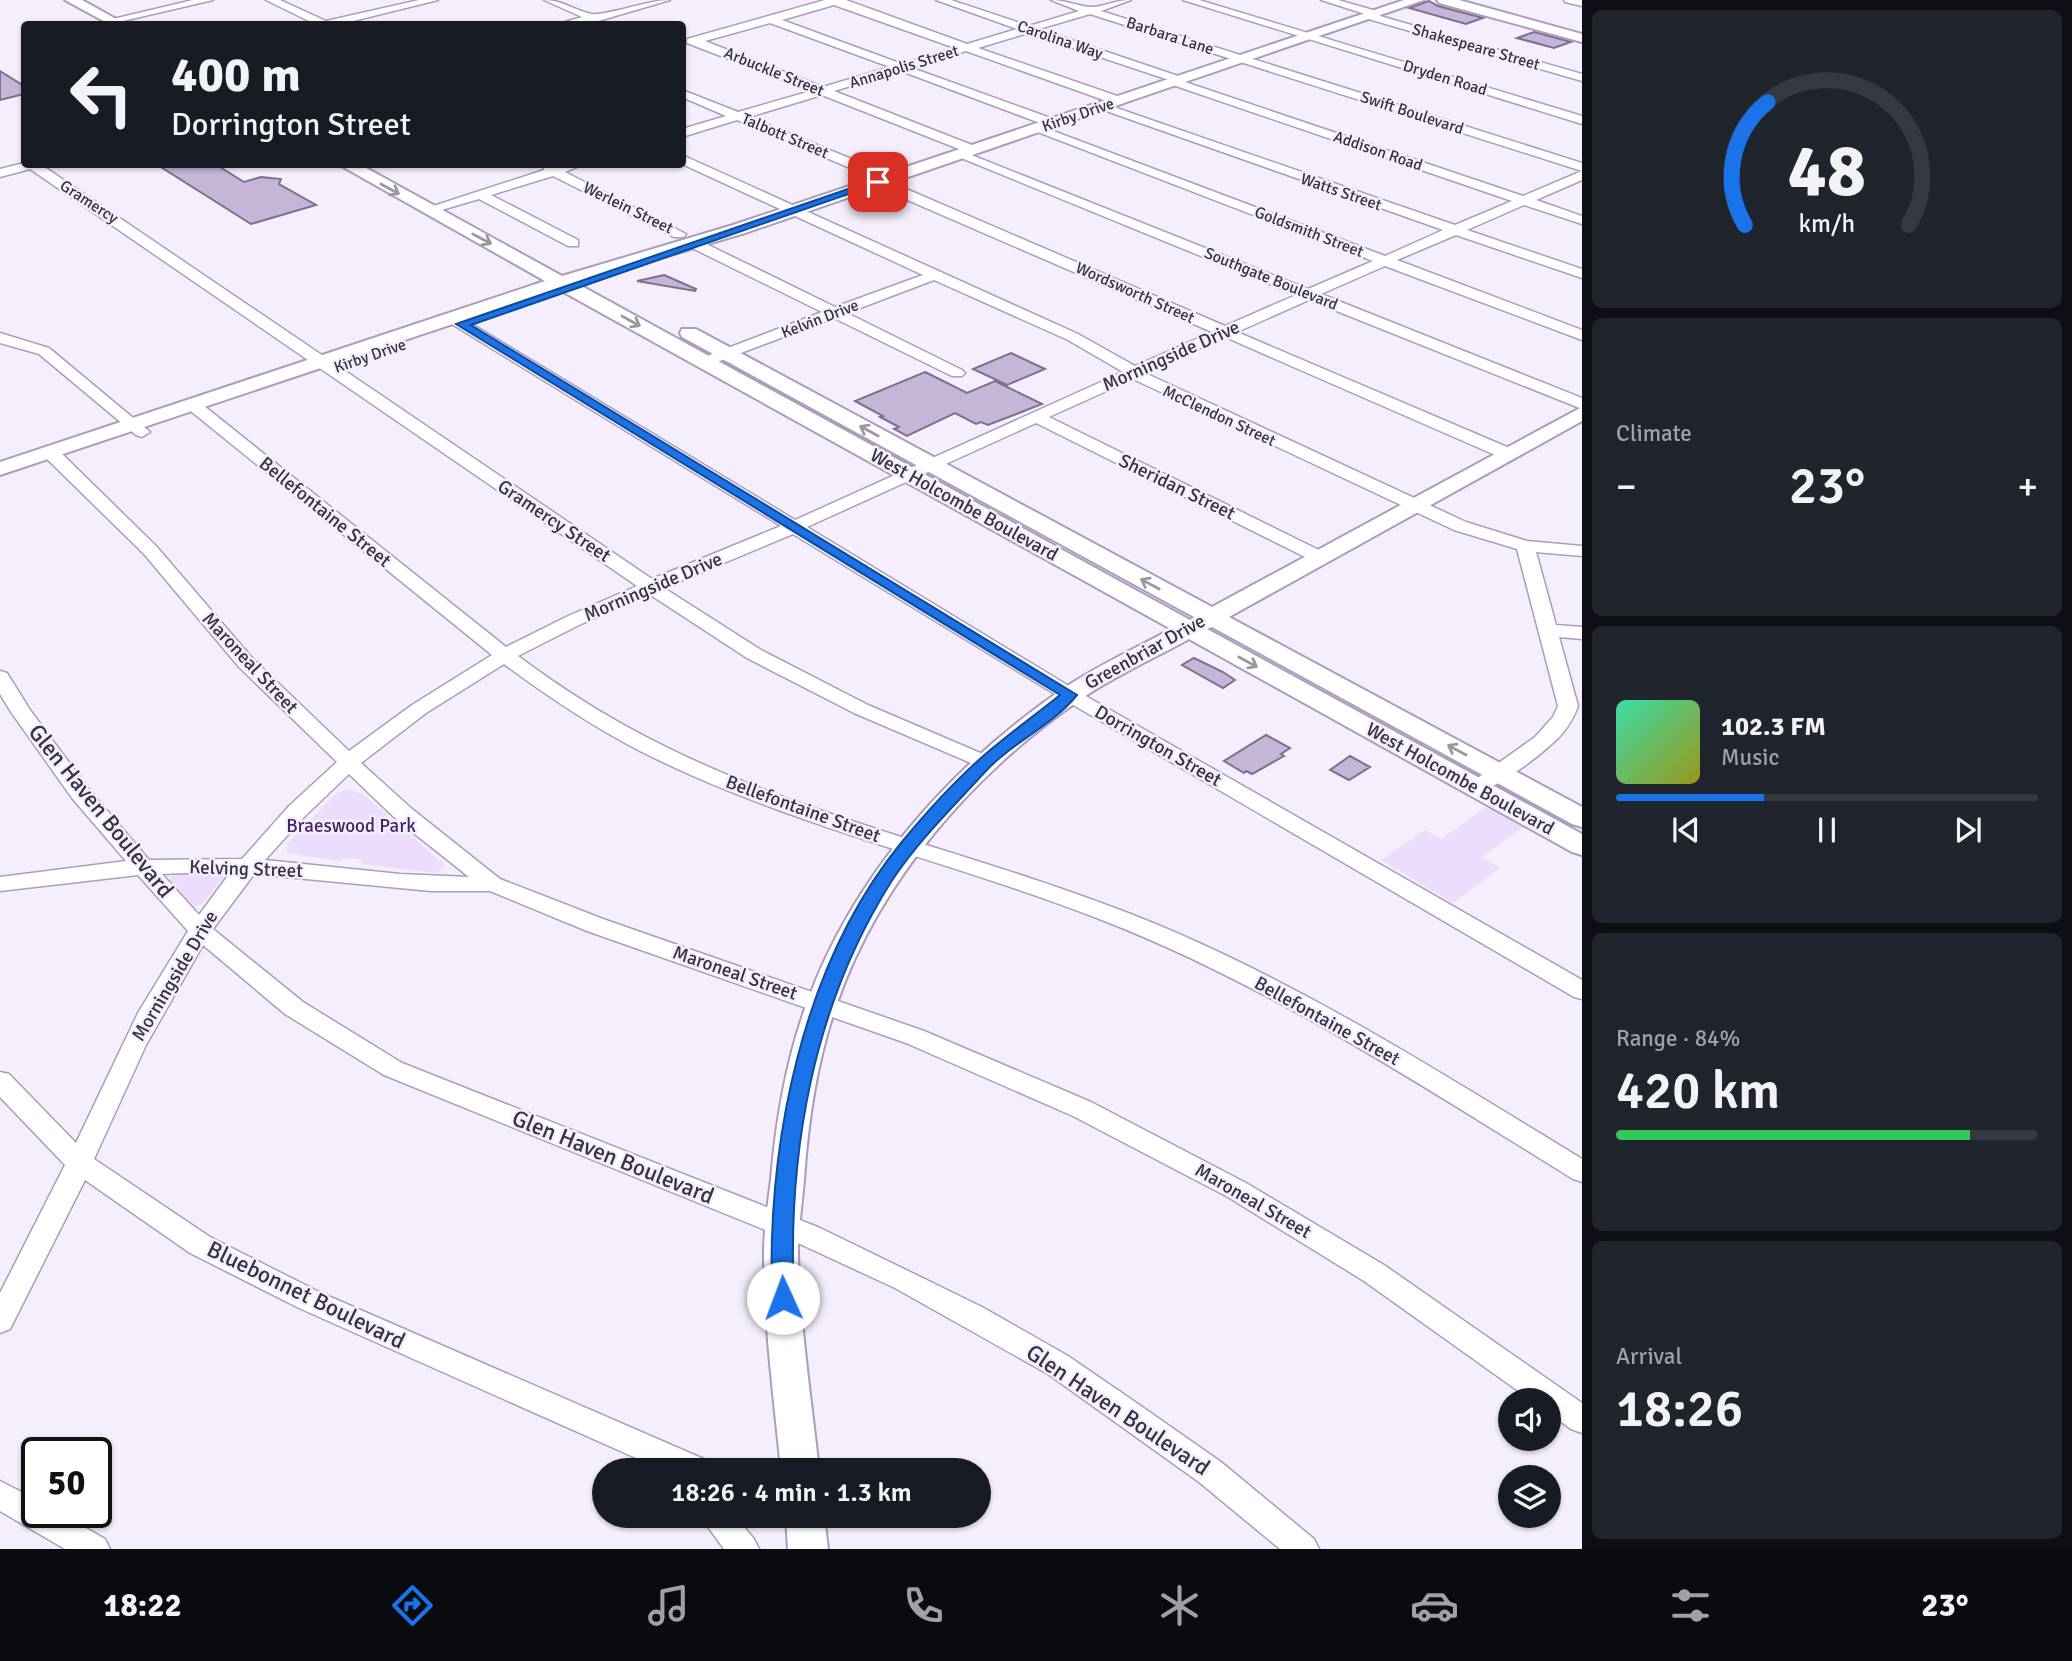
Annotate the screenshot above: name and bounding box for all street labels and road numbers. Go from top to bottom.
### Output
street label: Barbara Lane [1124,12,1216,60]
street label: Carolina Way [1015,16,1106,64]
street label: Shakespeare Street [1410,19,1542,75]
street label: Annapolis Street [847,41,961,93]
street label: Arbuckle Street [721,43,827,101]
street label: Dryden Road [1400,56,1490,100]
street label: Swift Boulevard [1358,87,1466,139]
street label: Kirby Drive [1039,93,1117,137]
street label: Talbott Street [739,109,832,163]
street label: Addison Road [1331,126,1425,176]
street label: Watts Street [1298,169,1385,215]
street label: Gramercy [56,176,122,229]
street label: Werlein Street [580,178,677,239]
street label: Goldsmith Street [1252,202,1367,262]
street label: Southgate Boulevard [1201,243,1341,315]
street label: Wordsworth Street [1073,258,1198,328]
street label: Kelvin Drive [778,295,862,343]
street label: Morningside Drive [1099,315,1243,397]
street label: Kirby Drive [331,334,409,378]
street label: McClendon Street [1159,381,1279,451]
street label: West Holcombe Boulevard [866,443,1062,567]
street label: Sheridan Street [1115,448,1239,526]
street label: Bellefontaine Street [254,451,396,573]
street label: Gramercy Street [493,474,616,568]
street label: Morningside Drive [580,547,726,627]
street label: Maroneal Street [197,607,303,719]
street label: Greenbriar Drive [1081,609,1209,695]
street label: Dorrington Street [1090,700,1226,792]
street label: West Holcombe Boulevard [1362,717,1558,841]
street label: Glen Haven Boulevard [22,718,180,904]
street label: Bellefontaine Street [722,770,884,848]
street label: Kelving Street [189,855,304,883]
street label: Morningside Drive [127,906,223,1046]
street label: Maroneal Street [670,940,801,1006]
street label: Bellefontaine Street [1250,971,1404,1071]
street label: Glen Haven Boulevard [508,1103,718,1211]
street label: Maroneal Street [1191,1158,1316,1244]
street label: Bluebonnet Boulevard [202,1234,410,1356]
street label: Glen Haven Boulevard [1021,1338,1215,1482]

